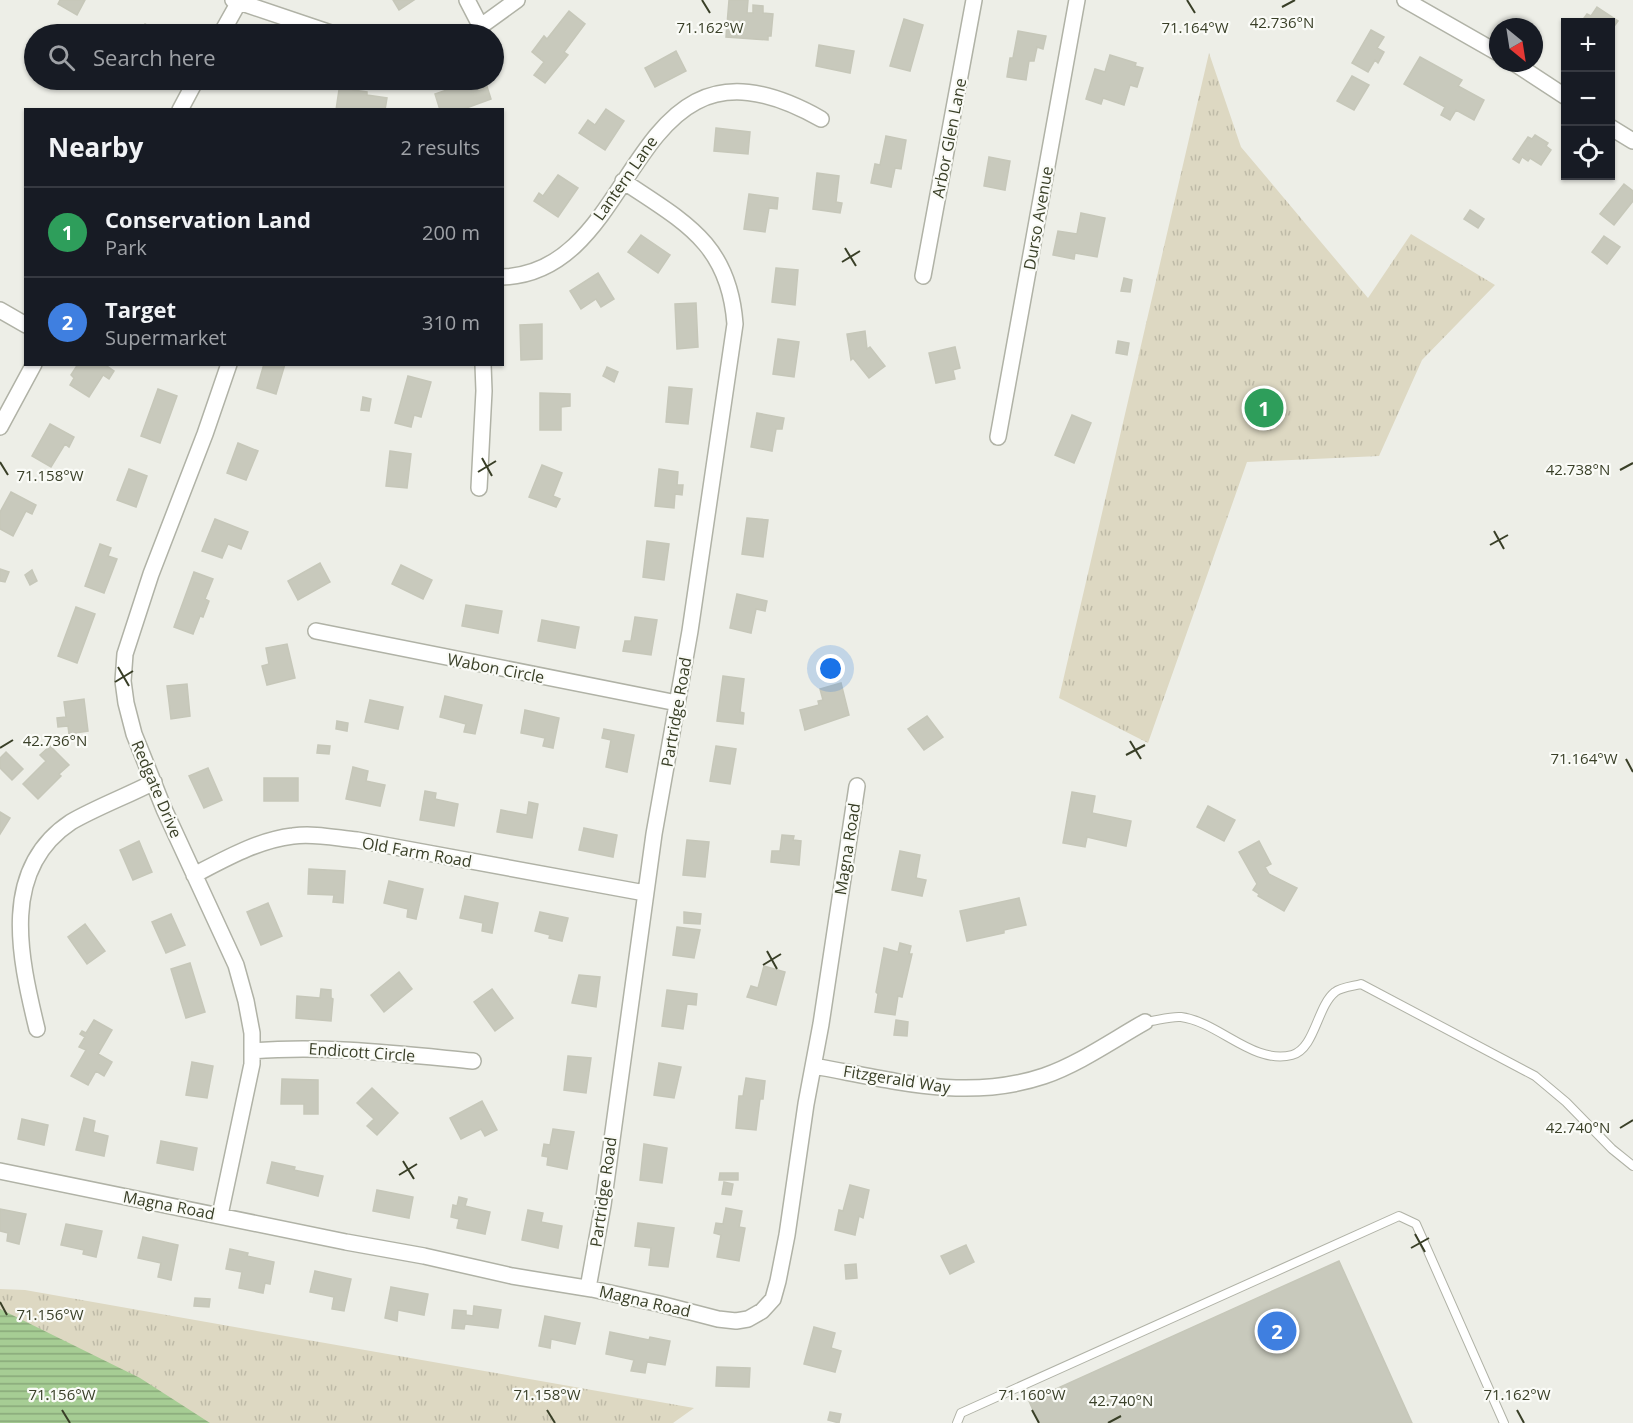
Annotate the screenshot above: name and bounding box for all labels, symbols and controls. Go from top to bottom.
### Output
text: 42.736°N [1250,12,1314,32]
text: 71.162°W [676,17,744,37]
text: 71.164°W [1161,17,1229,37]
north arrow [1489,18,1543,72]
map controls [1561,18,1615,180]
button: + [1561,18,1615,72]
search box [24,24,504,90]
icon: search [45,41,78,74]
text: Search here [93,42,216,72]
button: − [1561,72,1615,126]
street label: Arbor Glen Lane [927,76,971,200]
button: locate [1561,126,1615,180]
text: Nearby [48,129,143,165]
street label: Lantern Lane [588,131,662,225]
text: 2 results [400,134,480,161]
street label: Durso Avenue [1018,164,1058,272]
text: Conservation Land [105,204,311,234]
text: 1 [62,219,73,246]
text: 200 m [422,219,480,246]
text: Park [105,234,147,261]
text: Target [105,294,176,324]
text: 2 [62,309,73,336]
text: 310 m [422,309,480,336]
text: Supermarket [105,324,227,351]
pin: 1 [1244,386,1284,430]
text: 42.738°N [1546,459,1610,479]
text: 71.158°W [16,465,84,485]
street label: Wabon Circle [446,648,546,688]
your location [816,654,845,683]
street label: Partridge Road [656,655,696,769]
text: 42.736°N [23,730,87,750]
street label: Redgate Drive [127,737,187,841]
text: 71.164°W [1550,748,1618,768]
street label: Magna Road [829,801,865,897]
street label: Old Farm Road [360,832,474,872]
street label: Endicott Circle [308,1037,416,1067]
street label: Fitzgerald Way [842,1060,953,1098]
text: 42.740°N [1546,1117,1610,1137]
street label: Partridge Road [584,1135,622,1249]
street label: Magna Road [121,1185,217,1225]
street label: Magna Road [597,1280,693,1322]
text: 71.156°W [16,1304,84,1324]
pin: 2 [1258,1308,1296,1354]
text: 71.156°W [28,1384,96,1404]
text: 71.158°W [513,1384,581,1404]
text: 71.160°W [998,1384,1066,1404]
text: 71.162°W [1483,1384,1551,1404]
text: 42.740°N [1089,1390,1153,1410]

